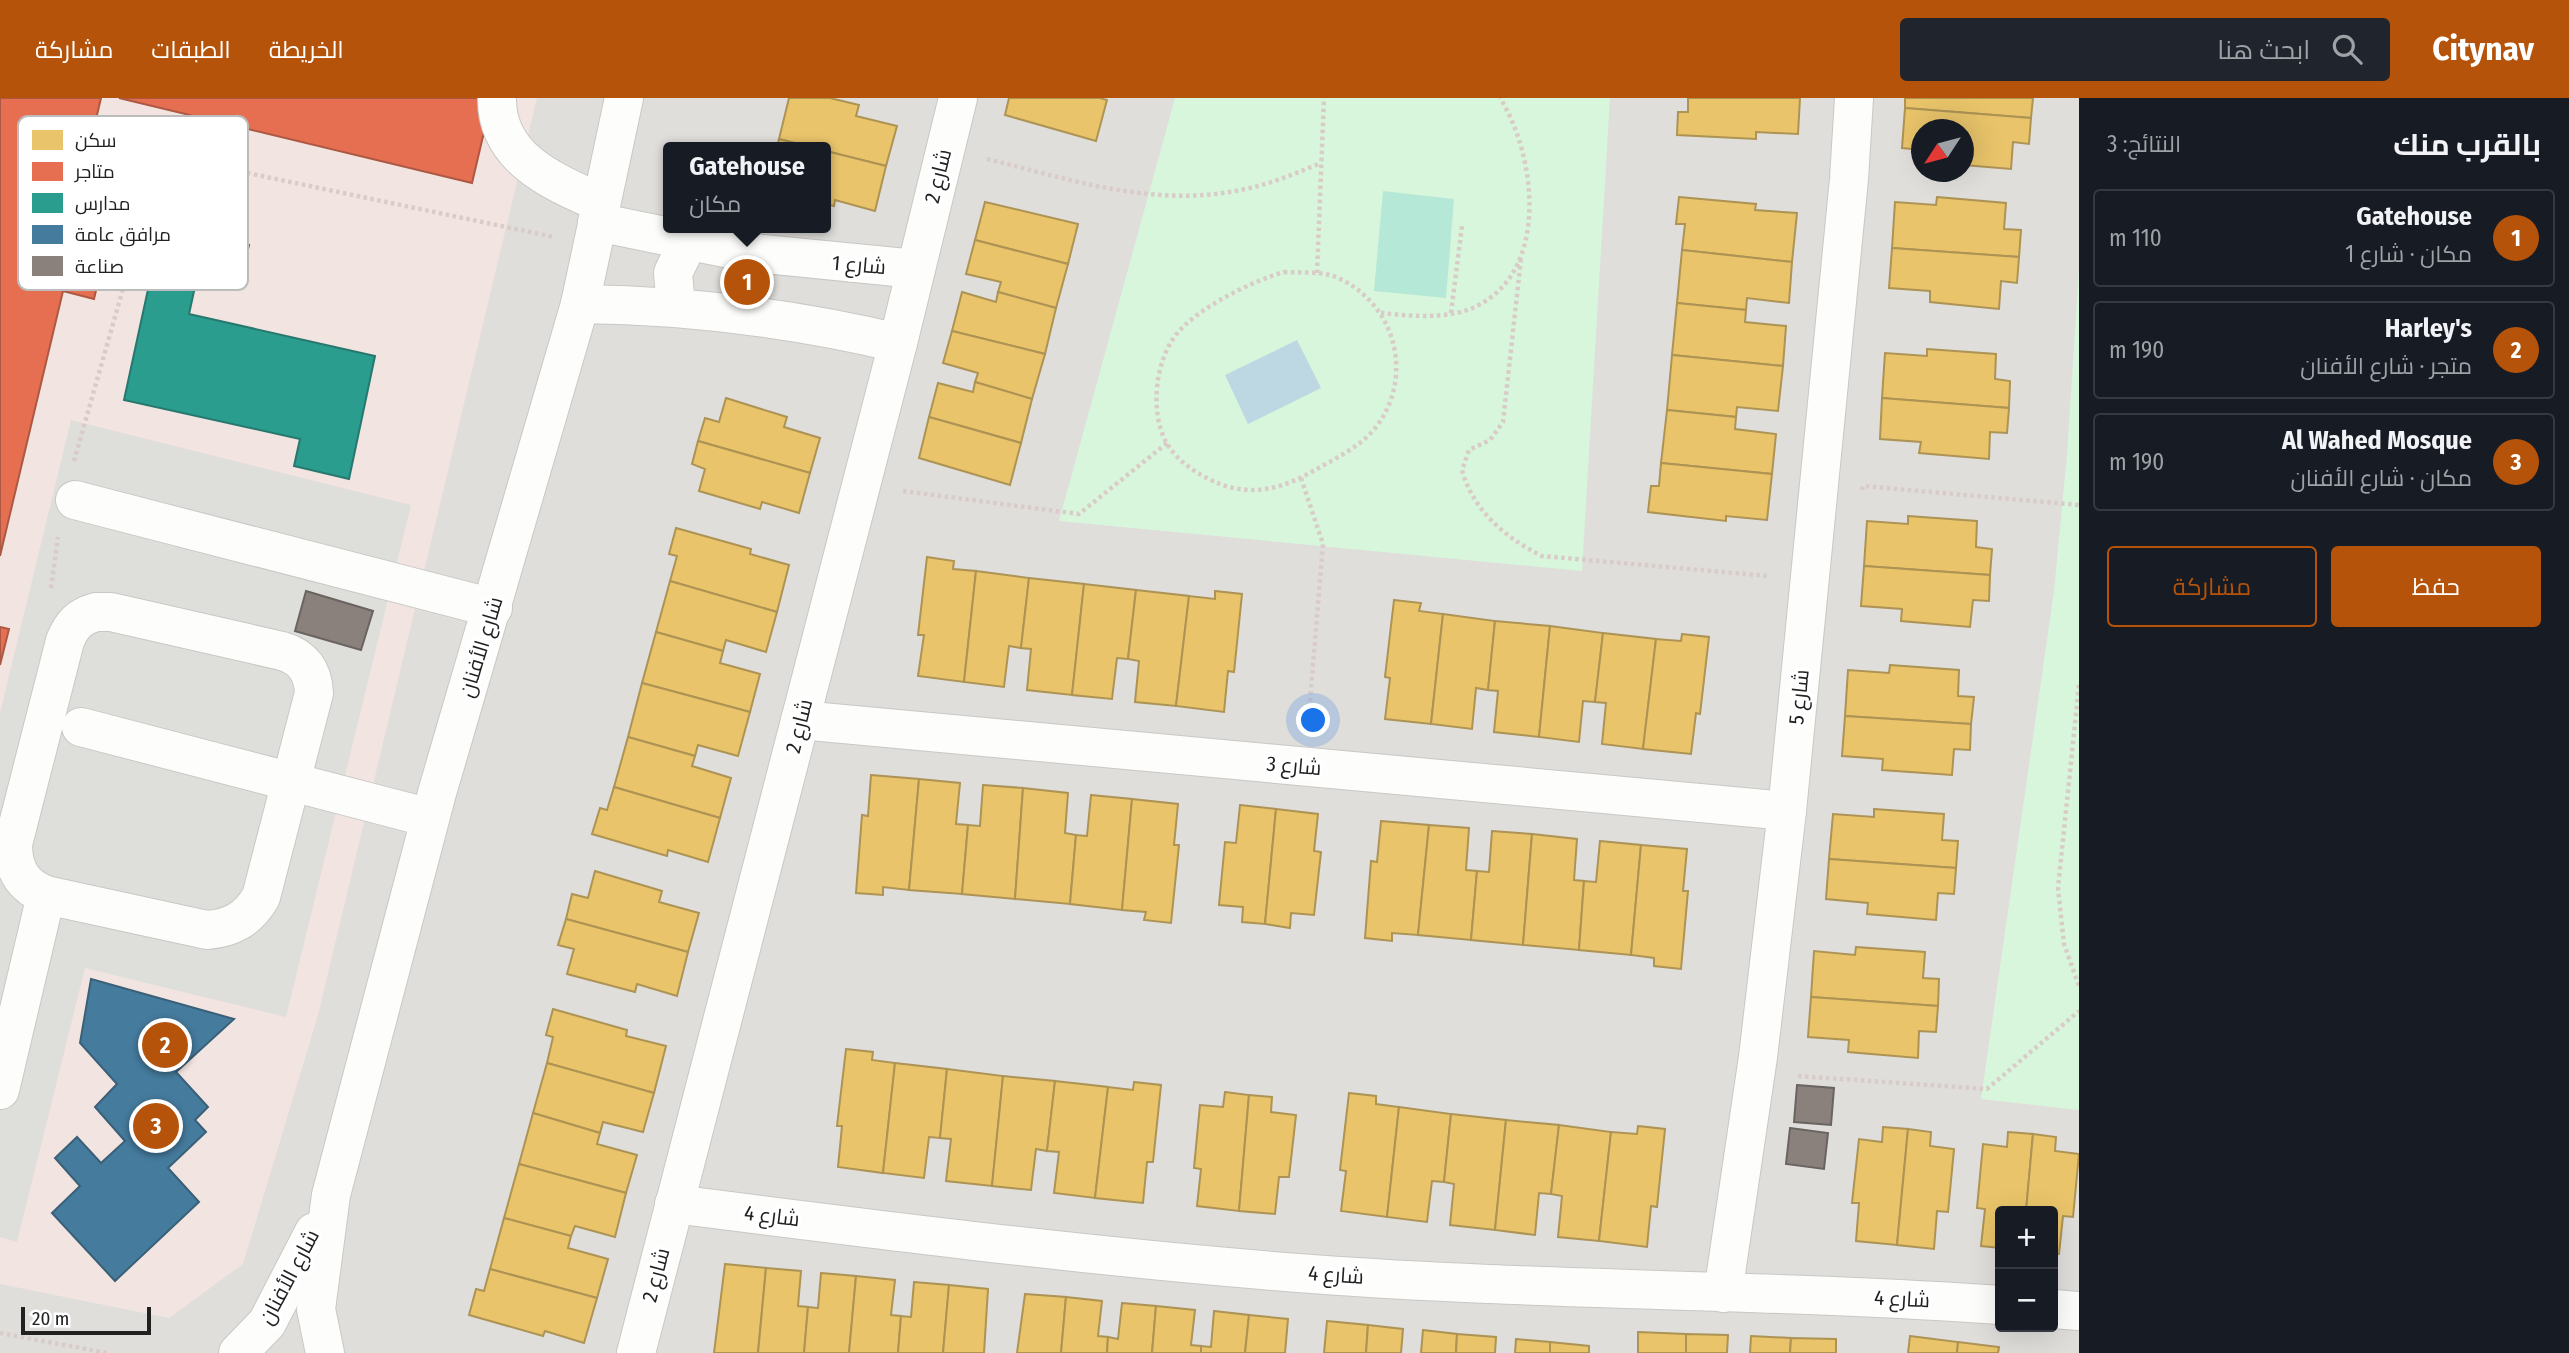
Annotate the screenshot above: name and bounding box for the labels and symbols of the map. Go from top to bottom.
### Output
legend [18,116,248,290]
north arrow [1911,119,1974,182]
text: سكن [75,129,117,152]
street label: شارع 2 [919,146,958,206]
text: متاجر [74,160,115,183]
text: مدارس [75,192,130,215]
text: مرافق عامة [75,223,171,247]
street label: شارع 1 [831,250,887,281]
text: صناعة [75,255,124,278]
pin: 1 [724,256,770,308]
street label: شارع الأفنان [453,594,510,701]
street label: شارع 5 [1783,668,1816,726]
street label: شارع 2 [780,696,819,756]
your location [1296,703,1330,737]
street label: شارع 3 [1265,751,1323,782]
pin: 2 [142,1019,188,1071]
pin: 3 [133,1100,179,1152]
street label: شارع 4 [743,1200,801,1233]
street label: شارع الأفنان [253,1225,326,1329]
street label: شارع 2 [636,1245,677,1305]
street label: شارع 4 [1307,1260,1365,1291]
street label: شارع 4 [1873,1285,1931,1314]
scale bar [21,1304,150,1336]

